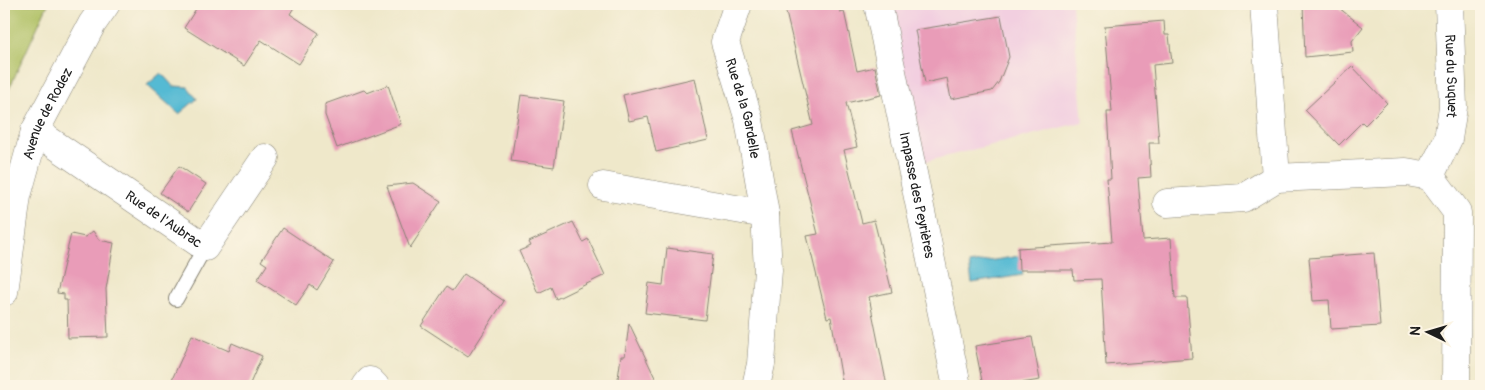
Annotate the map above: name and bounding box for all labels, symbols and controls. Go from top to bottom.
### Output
street label: Rue du Suquet [1441,34,1461,119]
street label: Rue de la Gardelle [721,56,763,160]
street label: Avenue de Rodez [19,65,76,162]
street label: Impasse des Peyrières [896,130,939,261]
street label: Rue de l'Aubrac [122,187,205,252]
north arrow [1402,308,1452,358]
text: N [1407,325,1424,336]

